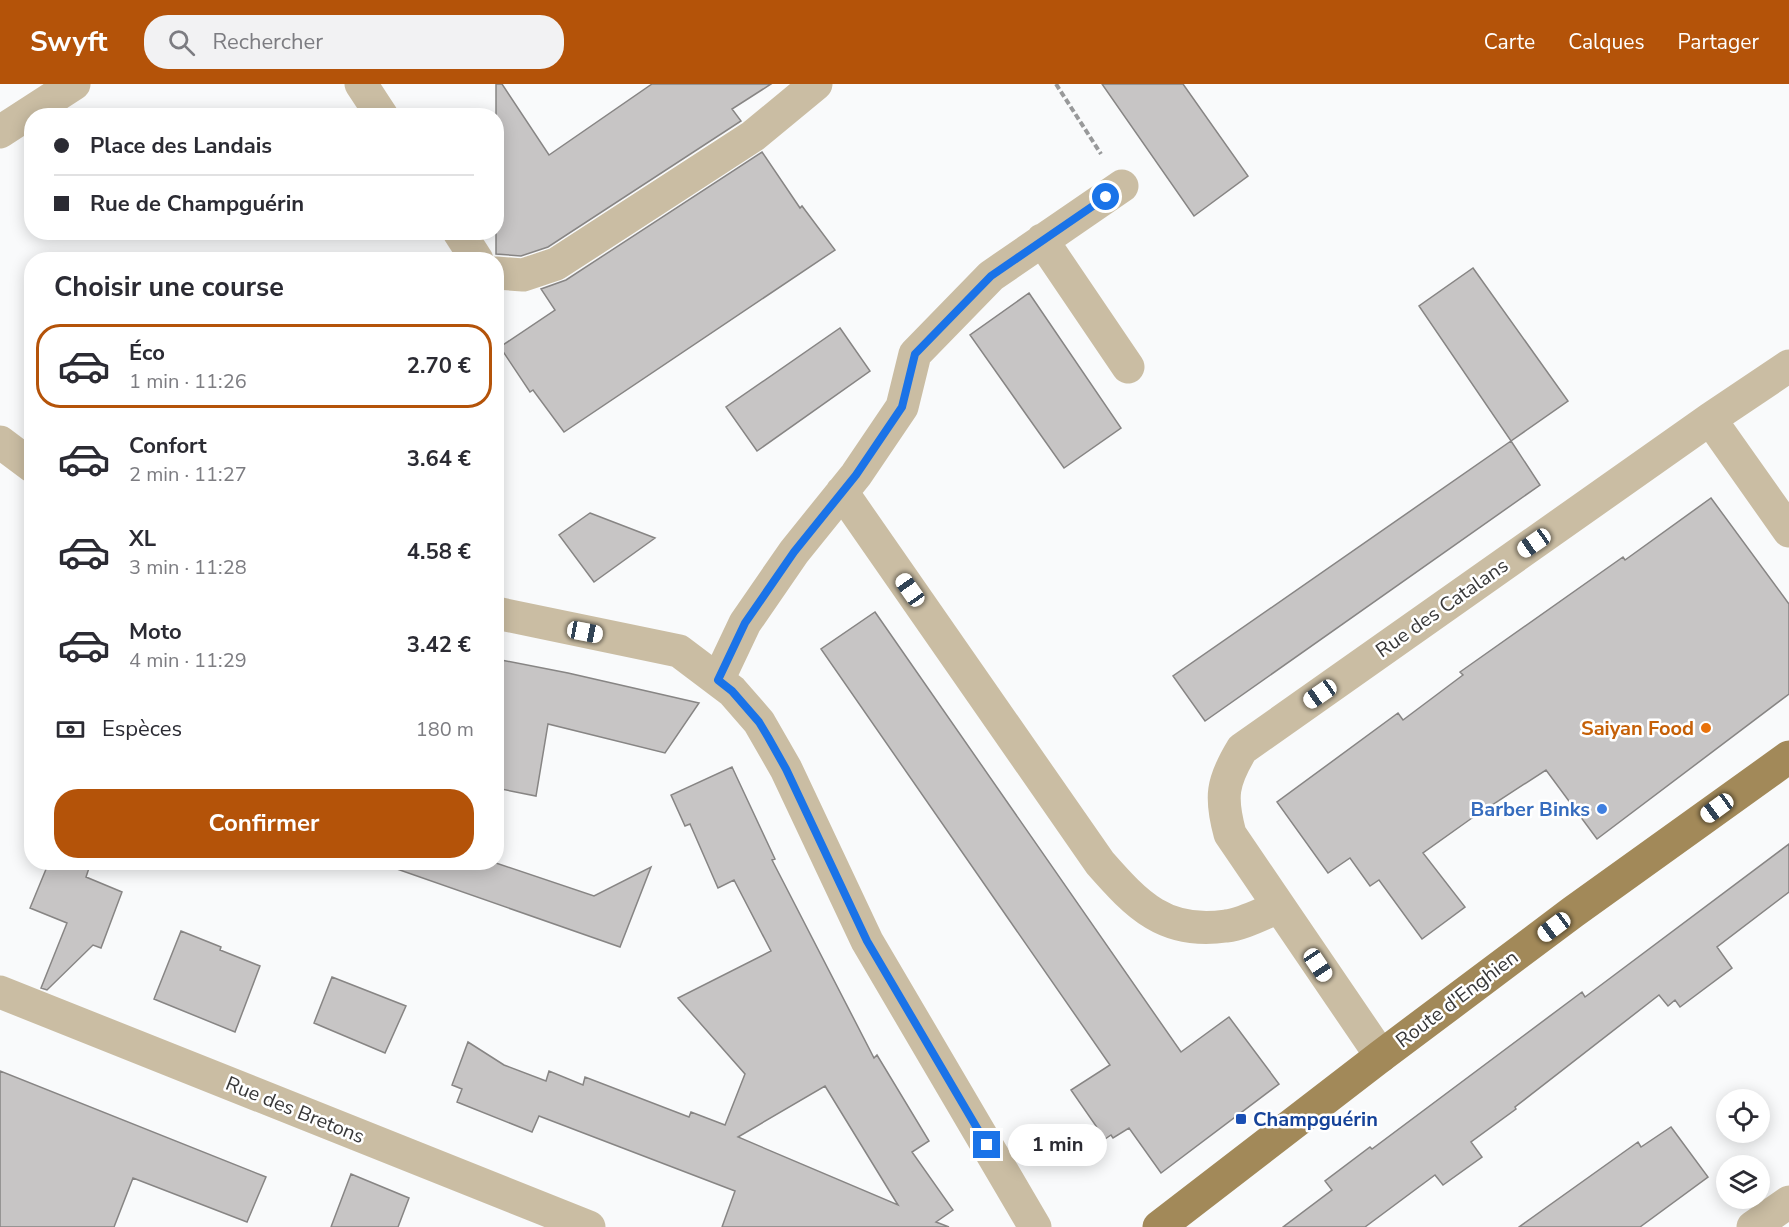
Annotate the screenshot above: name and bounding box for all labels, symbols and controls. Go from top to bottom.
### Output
search box [144,15,564,69]
text: Swyft [30,23,108,61]
icon: search [165,26,198,59]
text: Rechercher [213,27,323,57]
text: Carte [1484,28,1535,56]
text: Calques [1568,28,1645,56]
text: Partager [1678,28,1759,56]
text: Place des Landais [90,131,272,161]
route start [1092,183,1119,210]
text: Rue de Champguérin [90,189,304,219]
text: Choisir une course [54,269,284,306]
text: Éco [129,338,165,368]
icon: car [57,339,111,393]
text: 2.70 € [407,351,471,381]
text: 1 min · 11:26 [129,368,247,395]
text: Confort [129,431,207,461]
icon: car [57,432,111,486]
text: 3.64 € [407,444,471,474]
text: 2 min · 11:27 [129,461,247,488]
text: XL [129,524,156,554]
icon: car [57,525,111,579]
car [1514,525,1554,561]
text: 4.58 € [407,537,471,567]
street label: Rue des Catalans [1370,552,1514,664]
text: 3 min · 11:28 [129,554,247,581]
car [892,570,928,610]
text: Moto [129,617,182,647]
icon: car [57,618,111,672]
car [566,620,604,644]
text: 3.42 € [407,630,471,660]
text: 4 min · 11:29 [129,647,247,674]
car [1300,676,1340,712]
icon: cash [54,713,87,746]
text: Espèces [102,714,182,744]
place label: Saiyan Food [1581,715,1694,742]
text: 180 m [416,716,474,743]
marker: Saiyan Food [1699,721,1713,735]
button: Confirmer [54,789,474,858]
car [1697,790,1737,826]
place label: Barber Binks [1471,796,1590,823]
marker: Barber Binks [1595,802,1609,816]
car [1534,909,1574,945]
street label: Route d'Enghien [1390,944,1524,1054]
car [1300,945,1336,985]
street label: Rue des Bretons [222,1070,368,1150]
map controls [1716,1089,1770,1209]
button: locate [1716,1089,1770,1143]
place label: Champguérin [1253,1106,1378,1133]
marker: Champguérin [1234,1112,1248,1126]
callout: 1 min [1008,1124,1107,1166]
route end [973,1131,1000,1158]
text: 1 min [1032,1131,1083,1158]
button: layers [1716,1155,1770,1209]

